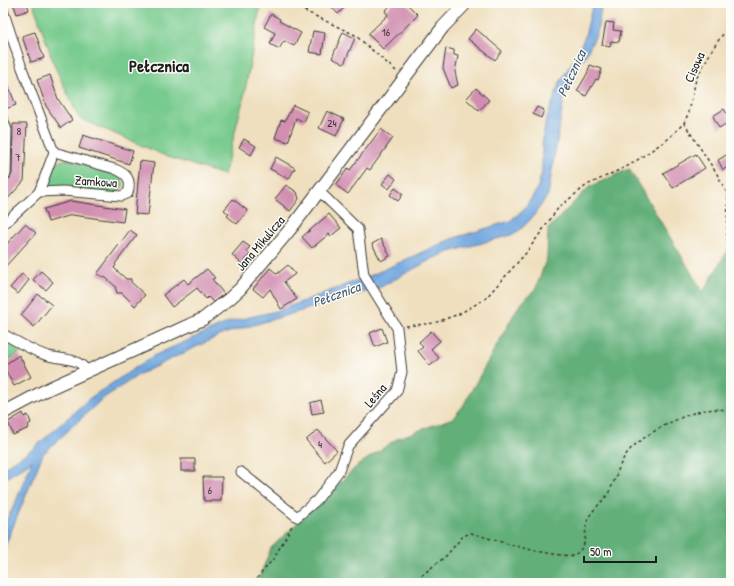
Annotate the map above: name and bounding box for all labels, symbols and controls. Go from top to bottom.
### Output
house number: 16 [382,25,391,39]
water label: Pełcznica [552,45,591,99]
street label: Cisowa [679,49,709,85]
district label: Pełcznica [129,54,189,77]
house number: 24 [327,116,337,130]
house number: 8 [17,124,22,138]
house number: 7 [15,150,21,164]
street label: Zamkowa [74,171,118,191]
street label: Jana Mikulicza [232,211,288,275]
water label: Pełcznica [310,276,364,311]
street label: Leśna [360,379,390,411]
house number: 4 [318,437,322,451]
house number: 6 [208,483,213,497]
scale bar [584,538,656,564]
text: 50 m [590,543,611,560]

